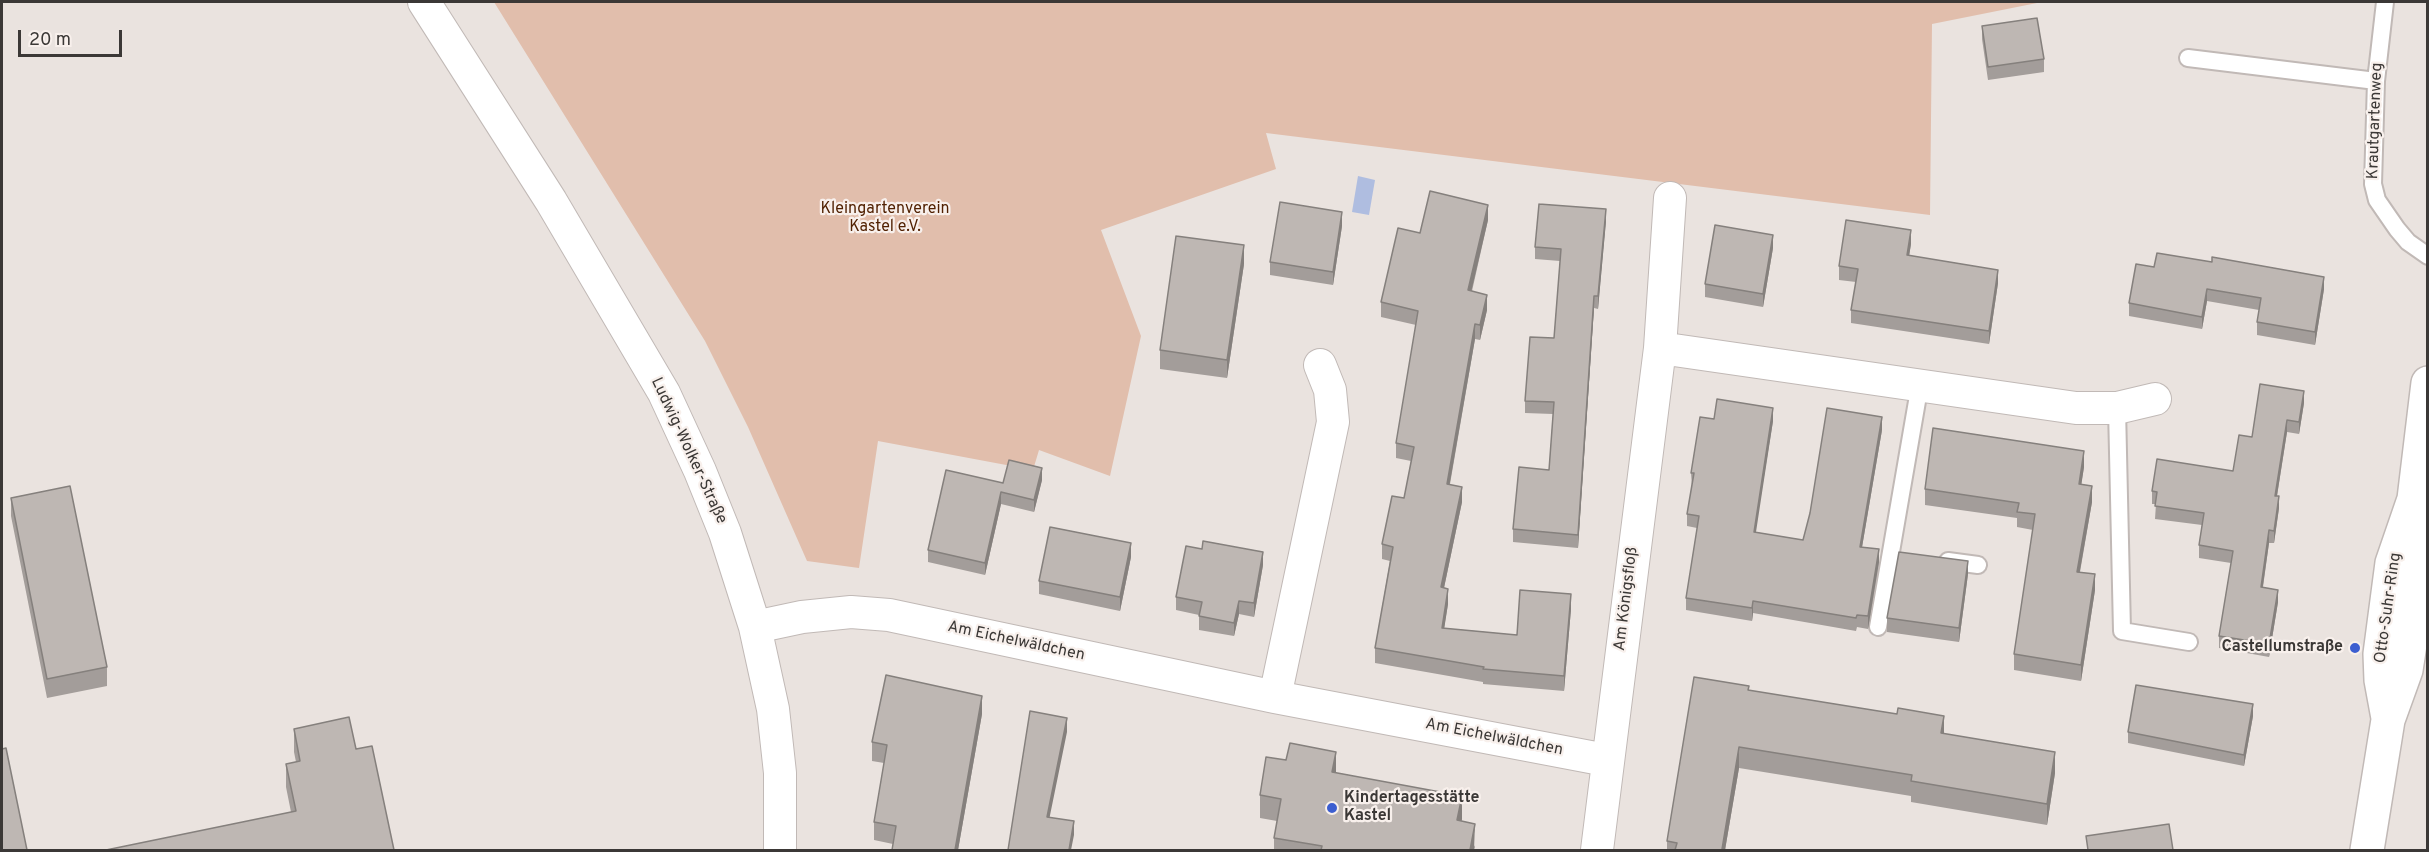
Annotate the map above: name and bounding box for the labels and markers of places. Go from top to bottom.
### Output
place label: Castellumstraße [2222,638,2343,658]
marker: Castellumstraße [2348,641,2362,655]
place label: Kindertagesstätte Kastel [1344,789,1480,827]
marker: Kindertagesstätte Kastel [1325,801,1339,815]

